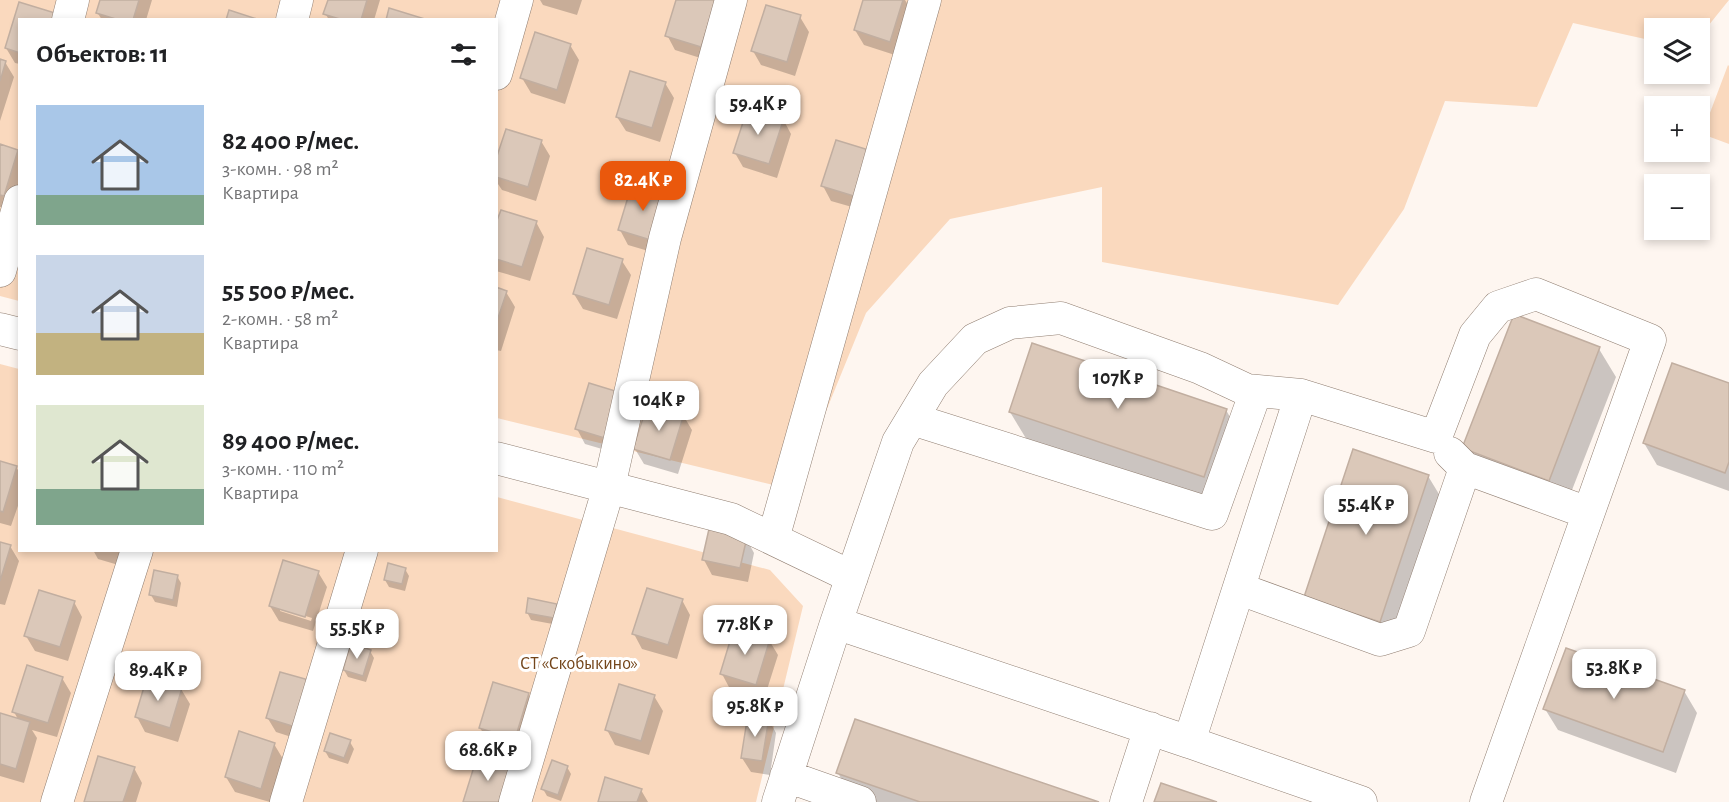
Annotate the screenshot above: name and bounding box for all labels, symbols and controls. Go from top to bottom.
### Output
map controls [1644,18,1710,240]
button: layers [1644,18,1710,84]
icon: filters [447,38,480,71]
text: Объектов: 11 [36,41,169,67]
pin: 59.4K ₽ [703,85,813,136]
text: 59.4K ₽ [730,94,787,114]
button: + [1644,96,1710,162]
text: 82 400 ₽/мес. [222,128,359,154]
icon: home [84,129,156,201]
text: 3-комн. · 98 m² [222,159,338,179]
pin: 82.4K ₽ [588,161,698,212]
text: 82.4K ₽ [614,170,672,190]
button: − [1644,174,1710,240]
text: Квартира [222,183,299,203]
text: 55 500 ₽/мес. [222,278,355,304]
icon: home [84,279,156,351]
text: 2-комн. · 58 m² [222,309,338,329]
text: Квартира [222,333,299,353]
pin: 107K ₽ [1069,359,1167,410]
text: 107K ₽ [1093,368,1143,388]
pin: 104K ₽ [610,381,708,432]
text: 104K ₽ [633,390,685,410]
text: 89 400 ₽/мес. [222,428,359,454]
icon: home [84,429,156,501]
text: 3-комн. · 110 m² [222,459,344,479]
text: Квартира [222,483,299,503]
pin: 55.4K ₽ [1311,485,1421,536]
text: 55.4K ₽ [1338,494,1394,514]
pin: 77.8K ₽ [690,605,800,656]
pin: 55.5K ₽ [302,609,412,660]
text: 77.8K ₽ [717,614,773,634]
text: 55.5K ₽ [330,618,384,638]
pin: 53.8K ₽ [1559,649,1669,700]
pin: 89.4K ₽ [103,651,213,702]
park label: СТ «Скобыкино» [520,654,638,673]
text: 53.8K ₽ [1586,658,1642,678]
text: 89.4K ₽ [129,660,187,680]
pin: 95.8K ₽ [700,687,810,738]
text: 95.8K ₽ [727,696,783,716]
pin: 68.6K ₽ [433,731,543,782]
text: 68.6K ₽ [459,740,517,760]

